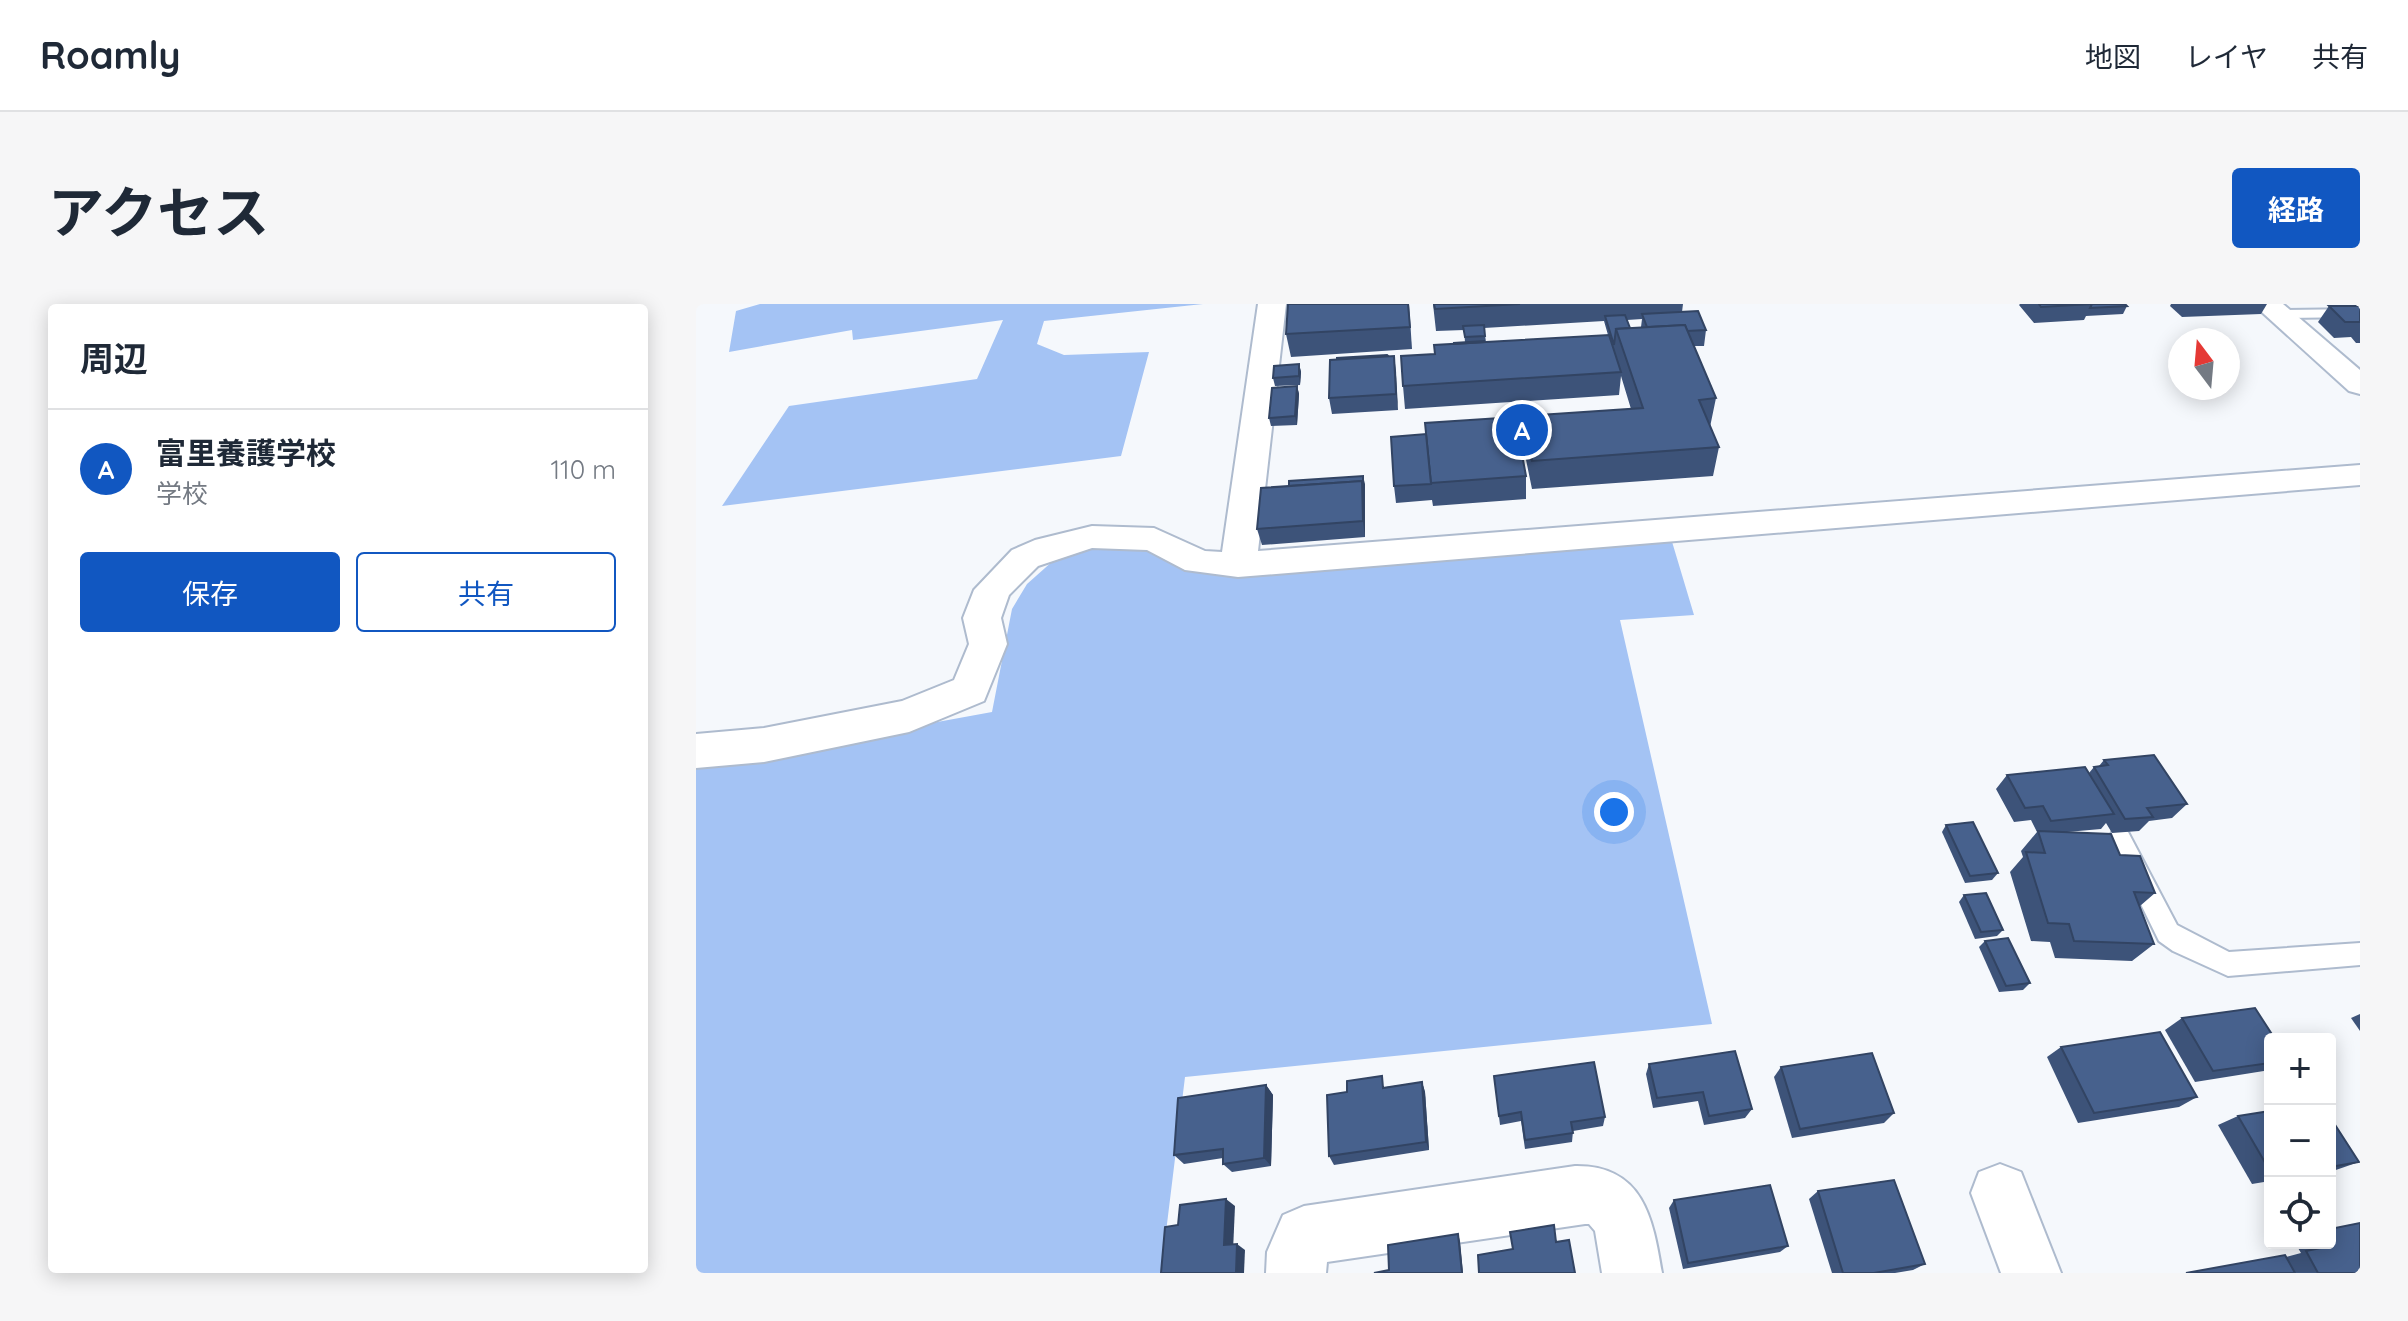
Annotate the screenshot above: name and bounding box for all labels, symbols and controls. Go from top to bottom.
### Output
text: Roamly [40,31,181,79]
text: 地図 [2085,39,2141,74]
text: レイヤ [2185,39,2268,74]
text: 共有 [2312,39,2368,74]
button: 経路 [2232,168,2360,248]
text: アクセス [48,177,269,247]
north arrow [2168,328,2240,400]
text: 周辺 [80,337,148,380]
pin: A [1496,400,1548,460]
text: 富里養護学校 [156,434,336,472]
text: A [98,453,114,486]
text: 110 m [550,453,616,486]
text: 学校 [156,477,208,510]
button: 保存 [80,552,340,632]
button: 共有 [356,552,616,632]
your location [1594,792,1634,832]
map controls [2264,1033,2336,1249]
button: + [2264,1033,2336,1105]
button: − [2264,1105,2336,1177]
button: locate [2264,1177,2336,1249]

